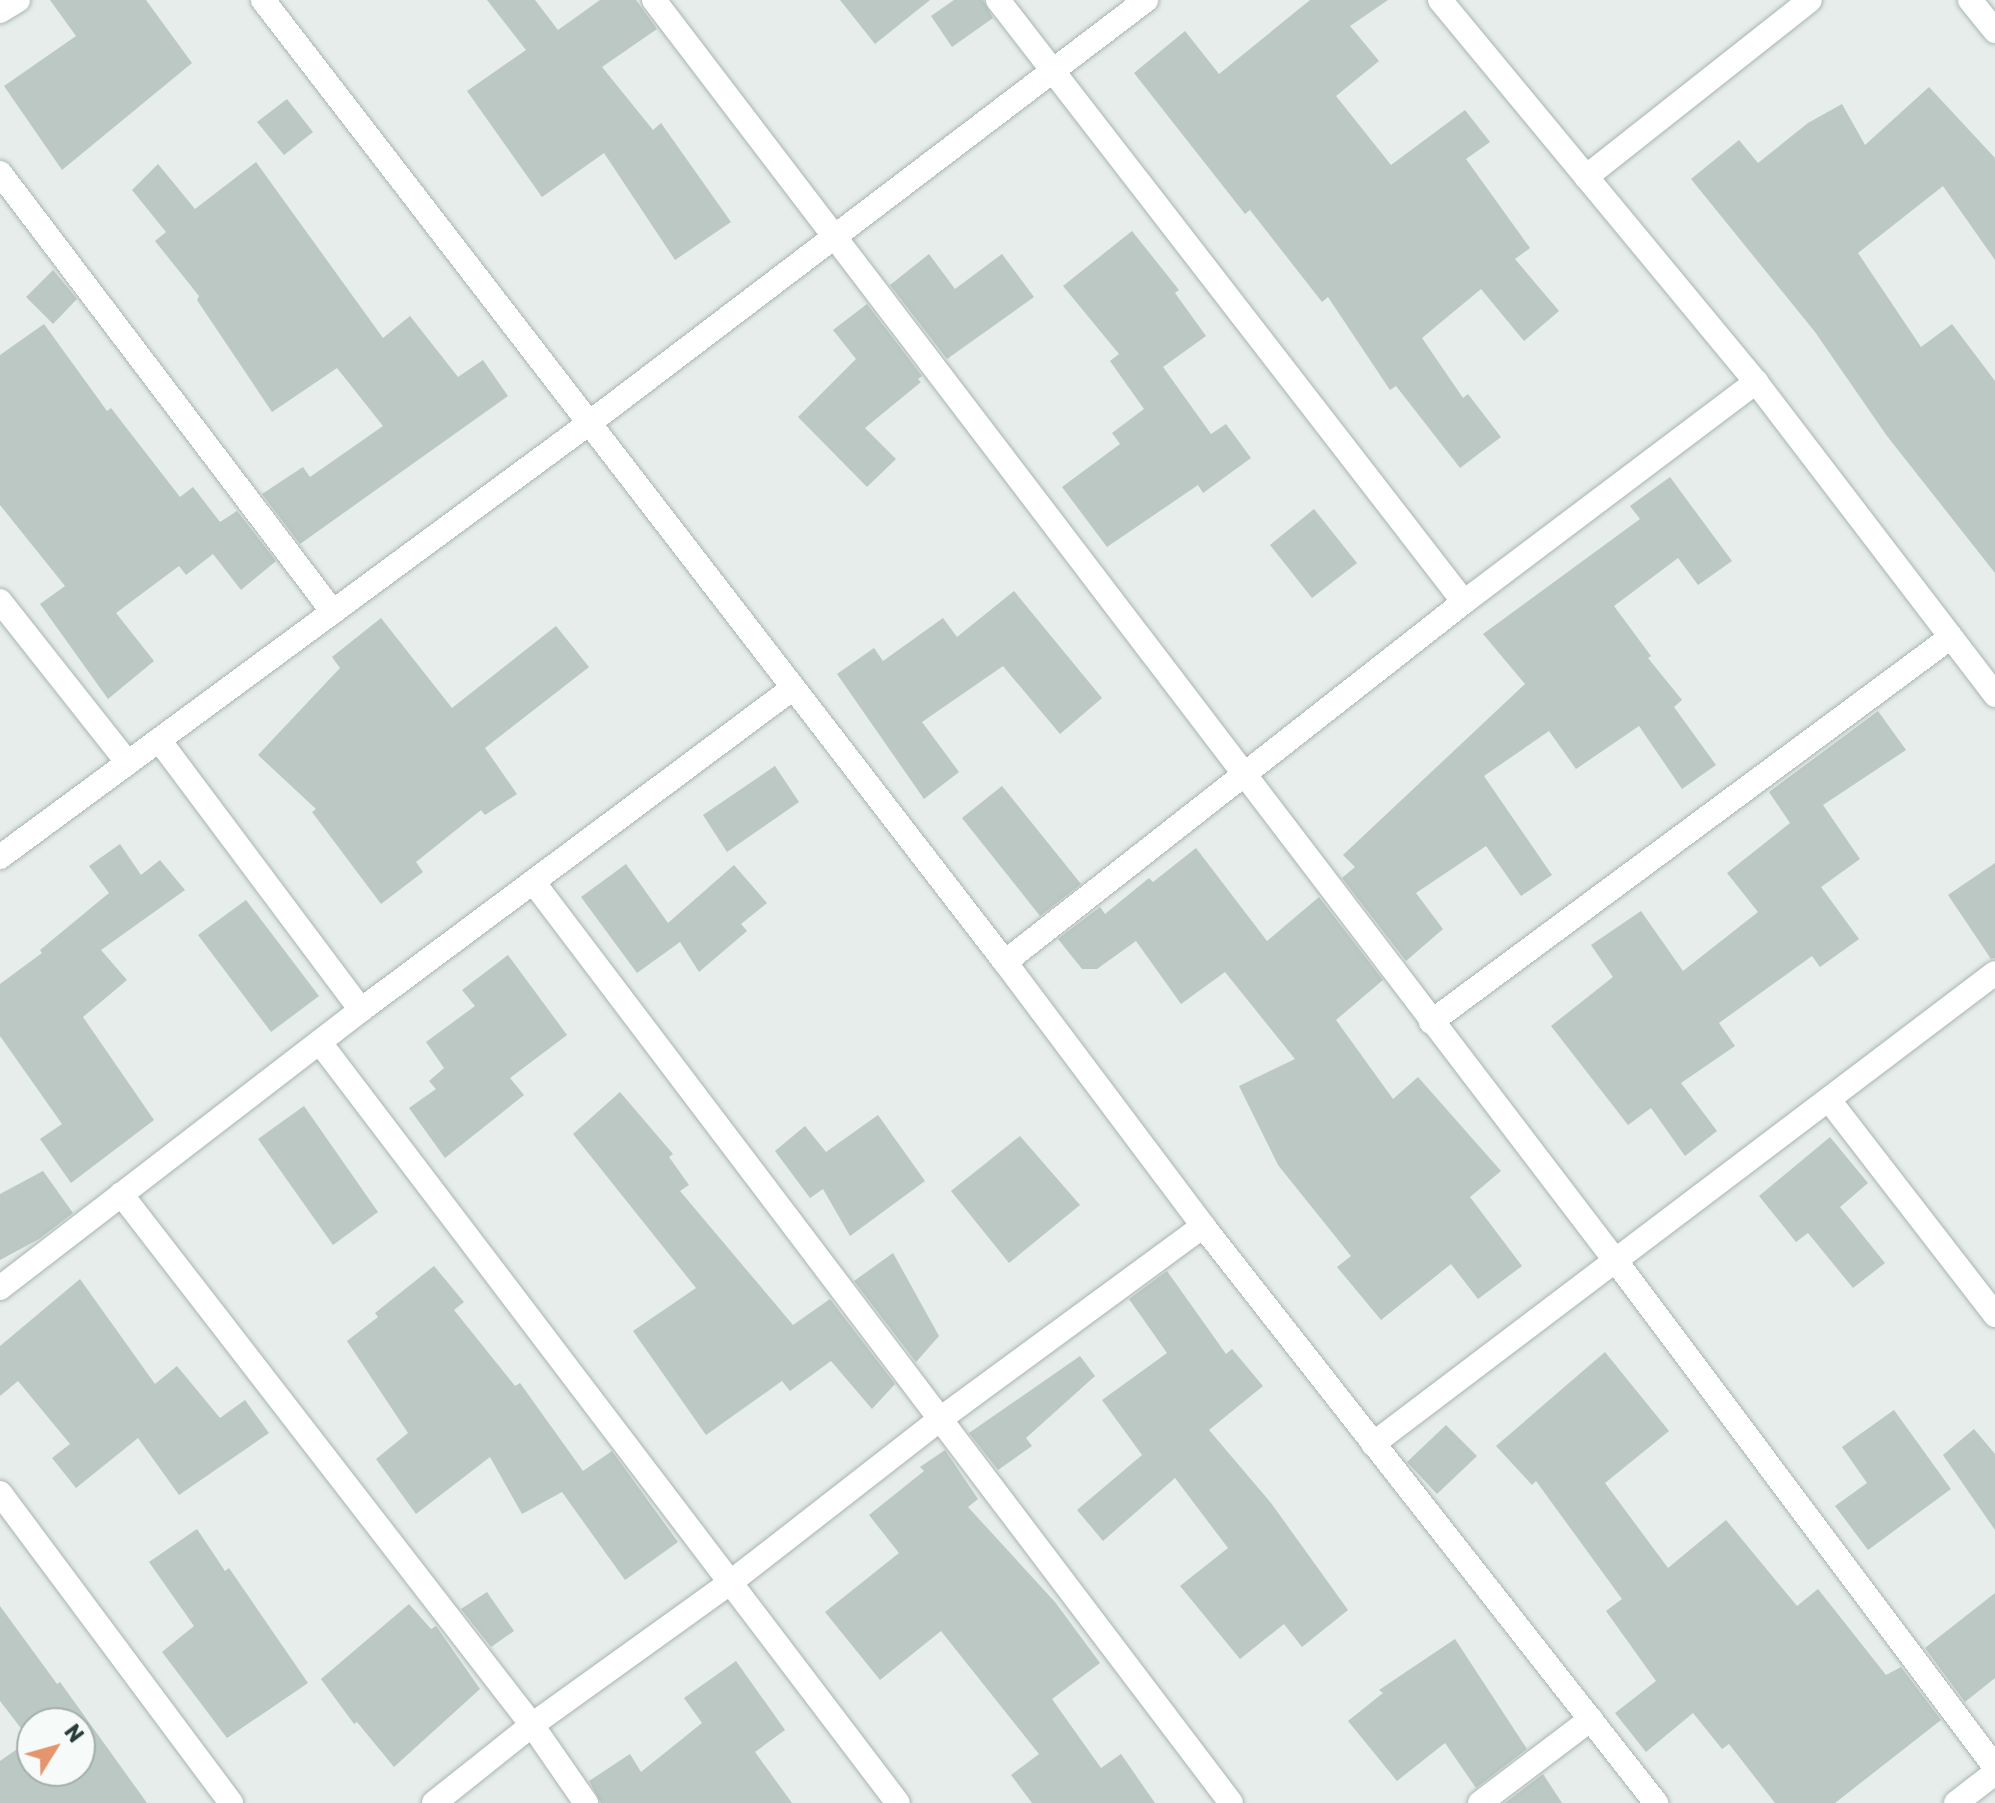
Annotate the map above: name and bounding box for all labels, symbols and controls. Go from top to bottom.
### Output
north arrow [16,1707,96,1787]
text: N [58,1719,90,1748]

